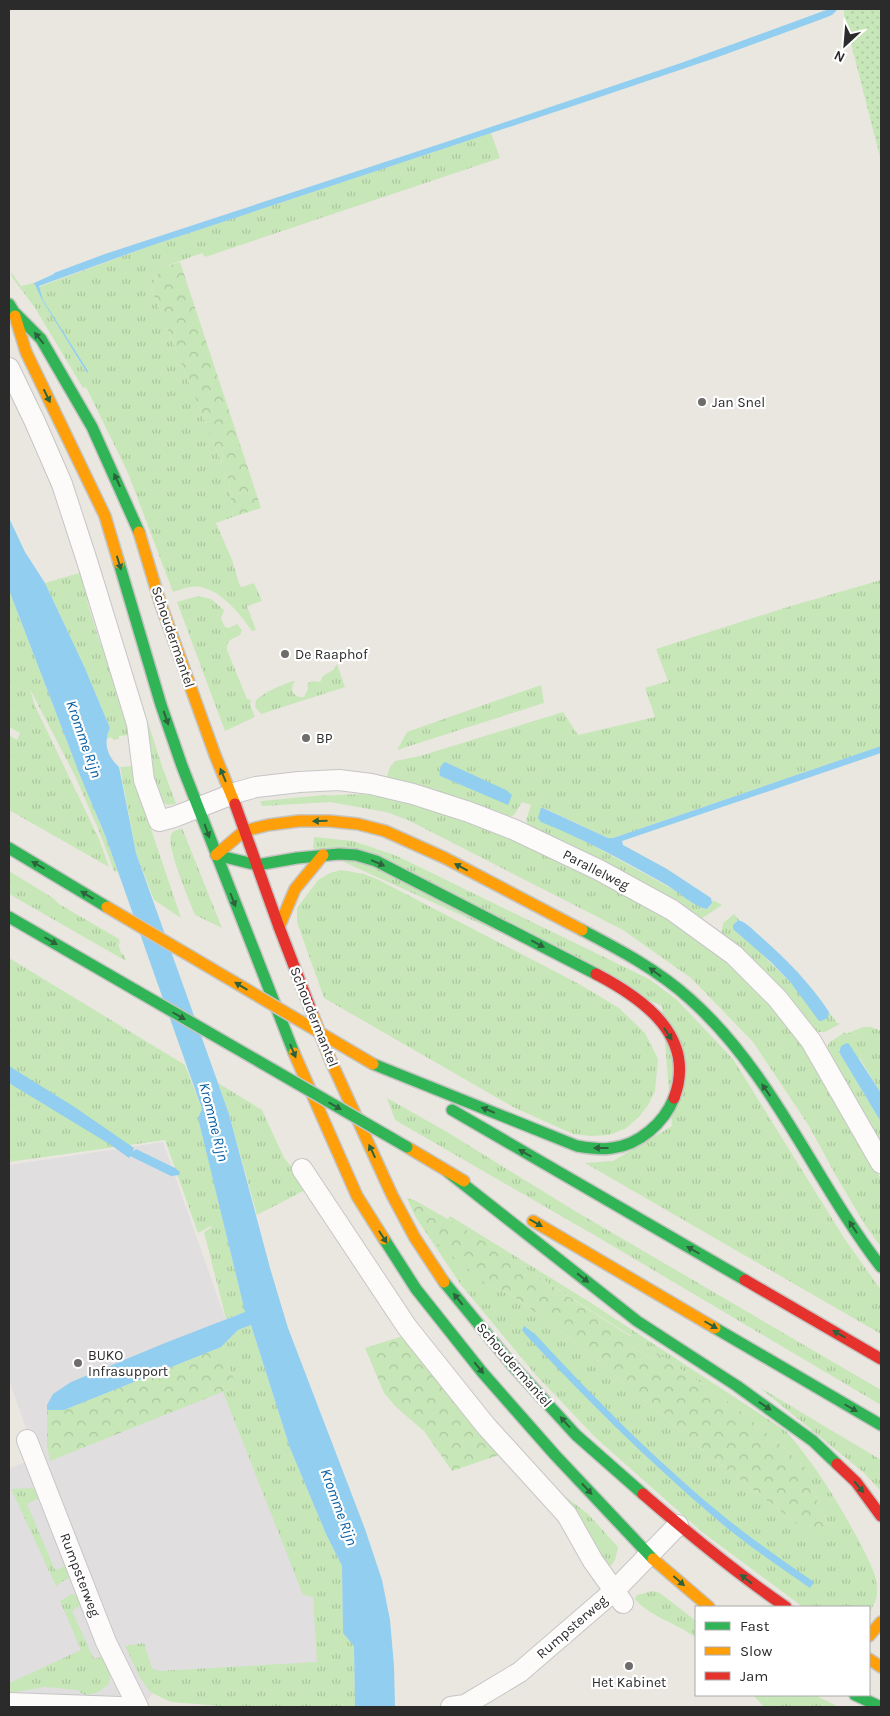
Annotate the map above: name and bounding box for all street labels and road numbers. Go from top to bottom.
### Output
street label: Schoudermantel [148,584,198,690]
street label: Parallelweg [560,846,632,894]
street label: Schoudermantel [286,964,342,1070]
street label: Schoudermantel [473,1319,555,1411]
street label: Rumpsterweg [56,1531,104,1619]
street label: Rumpsterweg [533,1592,611,1662]

